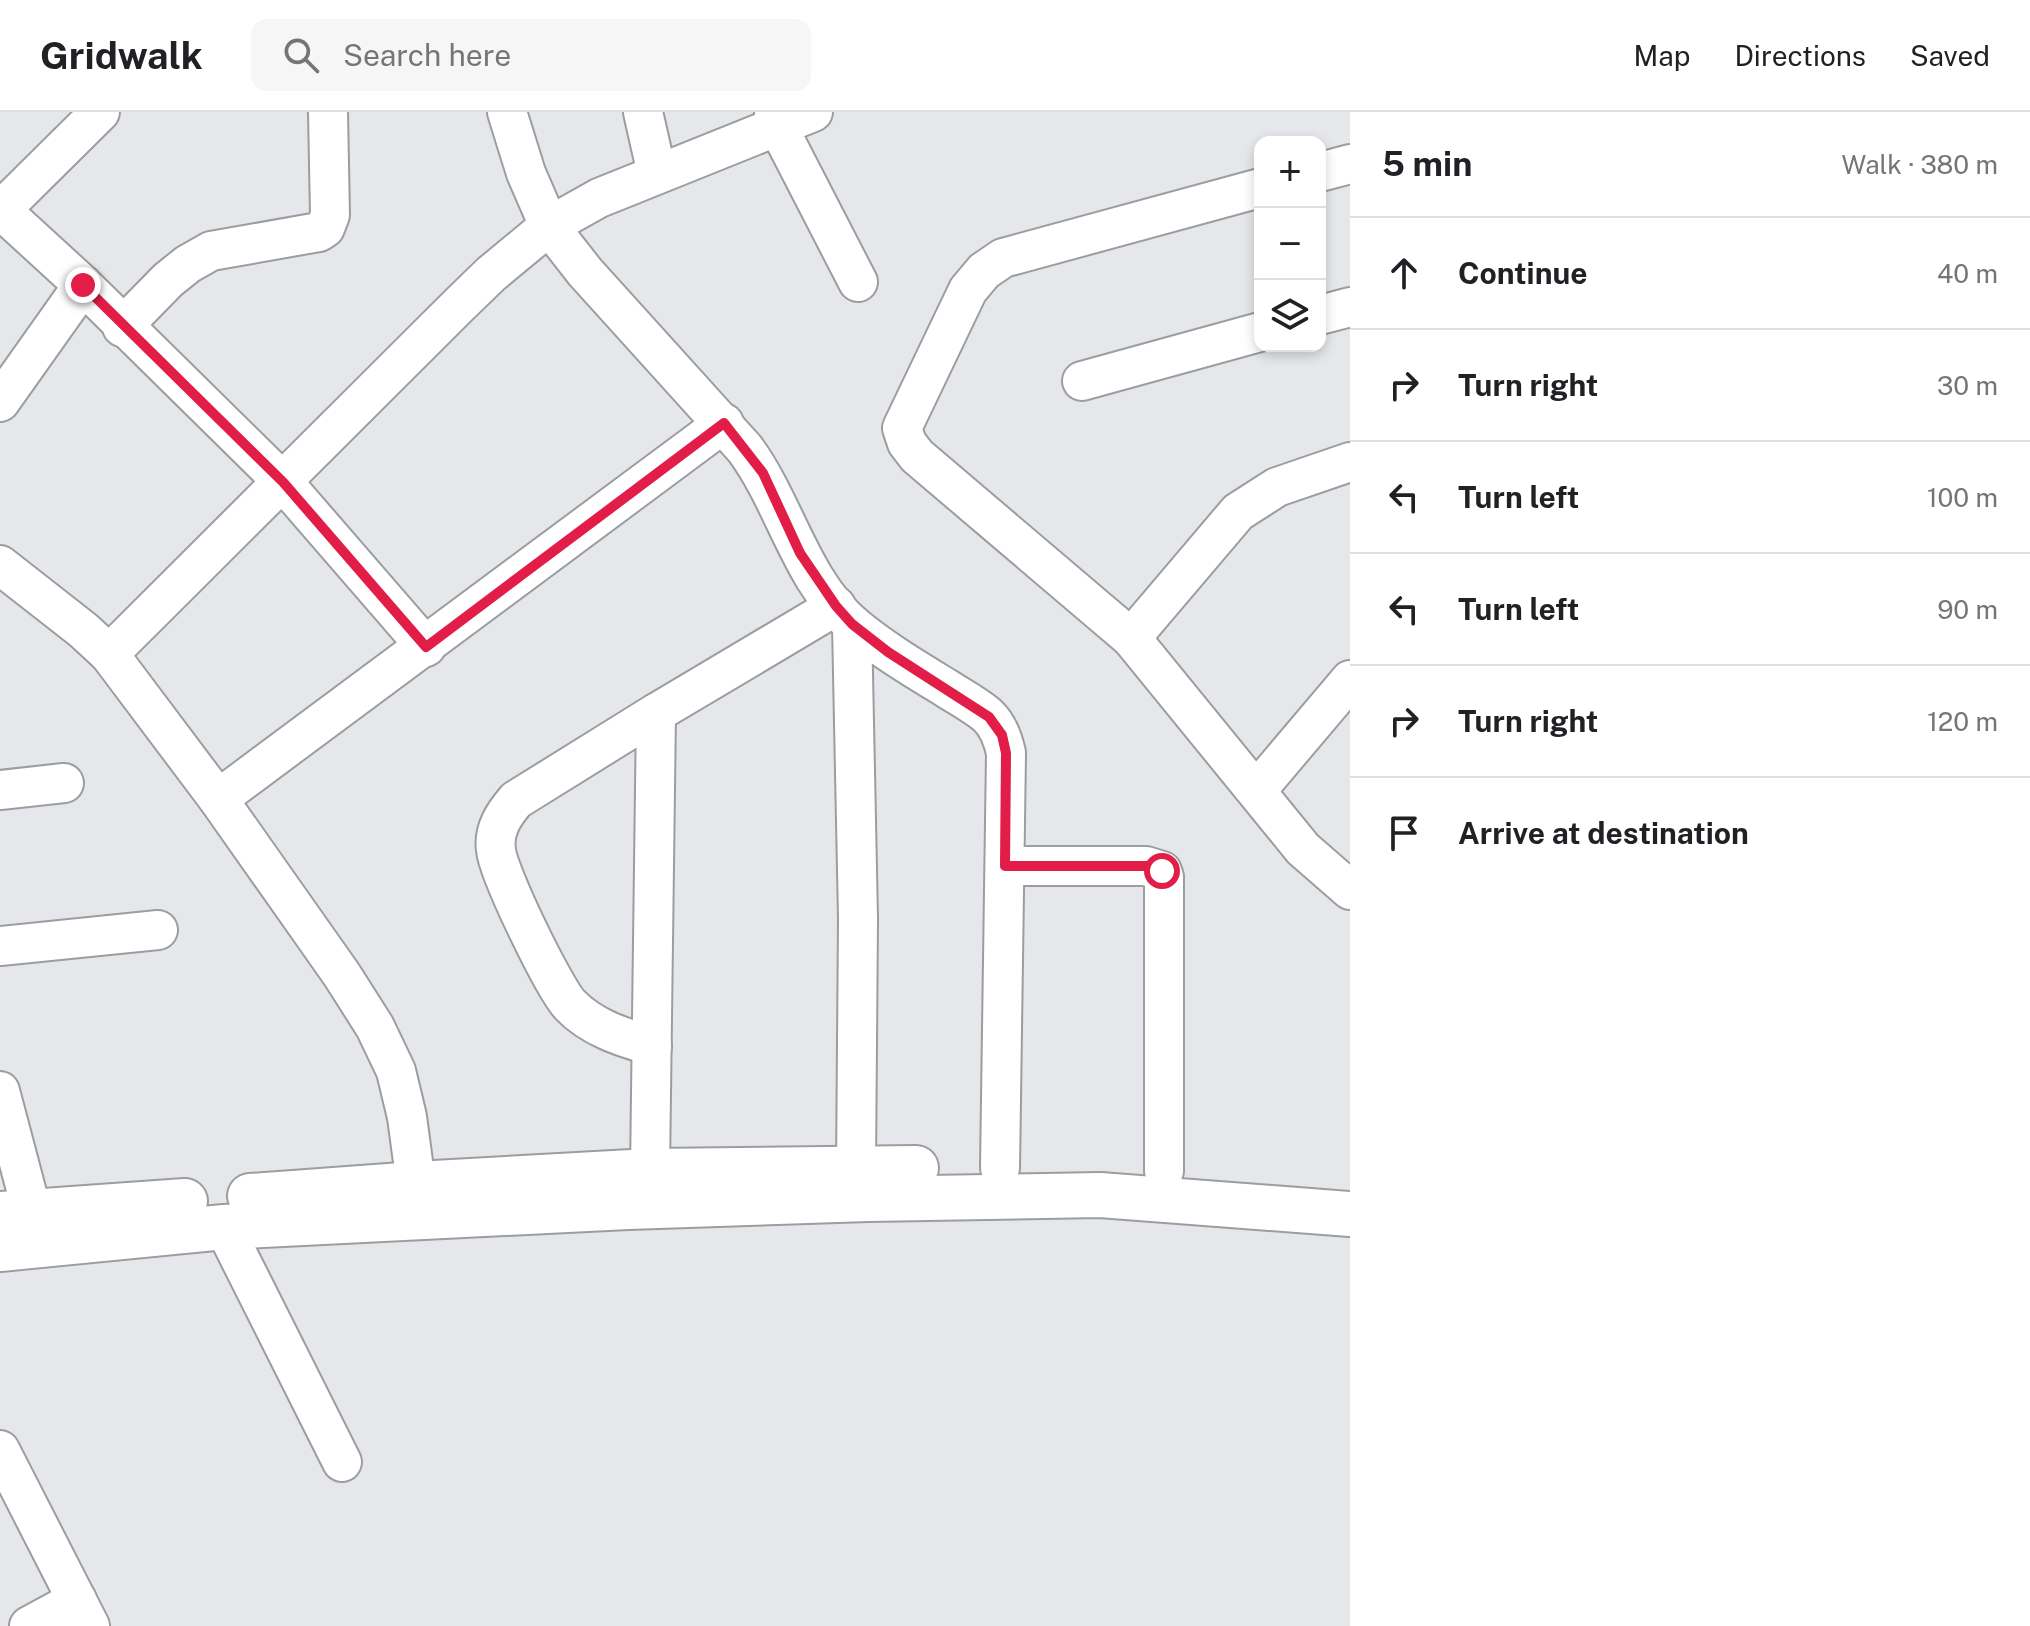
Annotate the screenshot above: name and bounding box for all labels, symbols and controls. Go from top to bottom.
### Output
search box [251,19,811,91]
text: Gridwalk [40,33,203,78]
icon: search [279,33,323,77]
text: Search here [343,37,511,73]
text: Map [1634,39,1690,72]
text: Directions [1734,39,1866,72]
text: Saved [1910,39,1990,72]
map controls [1254,136,1326,352]
button: + [1254,136,1326,208]
text: 5 min [1382,144,1472,184]
text: Walk · 380 m [1842,149,1998,180]
button: − [1254,208,1326,280]
icon: ahead [1382,251,1426,295]
text: Continue [1458,255,1588,291]
text: 40 m [1937,258,1998,289]
route end [65,267,101,303]
button: layers [1254,280,1326,352]
icon: right [1382,363,1426,407]
text: Turn right [1458,367,1598,403]
text: 30 m [1937,370,1998,401]
icon: left [1382,475,1426,519]
text: Turn left [1458,479,1579,515]
text: 100 m [1927,482,1998,513]
icon: left [1382,587,1426,631]
text: Turn left [1458,591,1579,627]
text: 90 m [1937,594,1998,625]
icon: right [1382,699,1426,743]
text: Turn right [1458,703,1598,739]
text: 120 m [1927,706,1998,737]
icon: arrive [1382,811,1426,855]
text: Arrive at destination [1458,815,1749,851]
route start [1144,853,1180,889]

